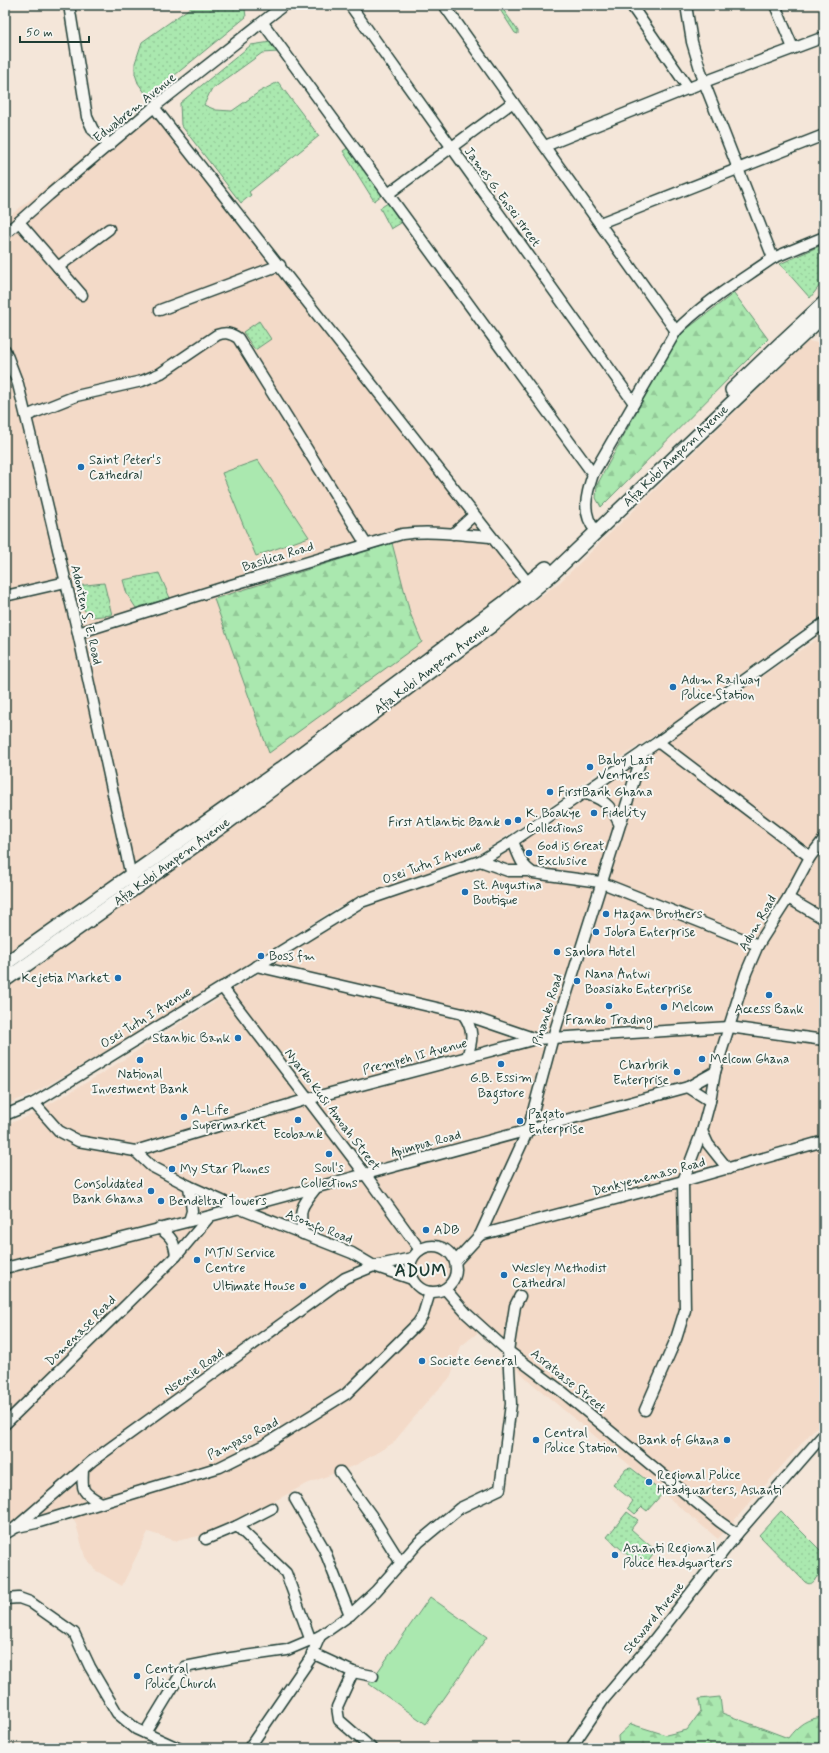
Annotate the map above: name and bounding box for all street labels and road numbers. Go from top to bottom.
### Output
street label: Edwabrem Avenue [90,69,180,147]
street label: James G. Ensei street [460,144,544,250]
street label: Afia Kobi Ampem Avenue [620,401,732,511]
street label: Basilica Road [240,538,316,576]
street label: Adonten S. E. Road [66,563,106,667]
street label: Afia Kobi Ampem Avenue [371,620,493,718]
street label: Afia Kobi Ampem Avenue [110,814,234,910]
street label: Osei Tutu I Avenue [380,837,484,889]
street label: Adum Road [735,892,781,954]
street label: Pinanko Road [529,972,567,1048]
street label: Osei Tutu I Avenue [97,983,195,1053]
street label: Prempeh II Avenue [361,1035,469,1079]
street label: Nyarko Kusi Amoah Street [280,1045,384,1175]
street label: Apimpua Road [389,1126,463,1162]
street label: Denkyemenaso Road [591,1154,707,1200]
street label: Asomfo Road [282,1206,355,1250]
street label: Domenase Road [42,1292,120,1370]
street label: Nsenie Road [161,1345,227,1399]
street label: Asratoase Street [527,1345,609,1417]
street label: Pampaso Road [205,1414,281,1464]
street label: Steward Avenue [620,1579,688,1657]

